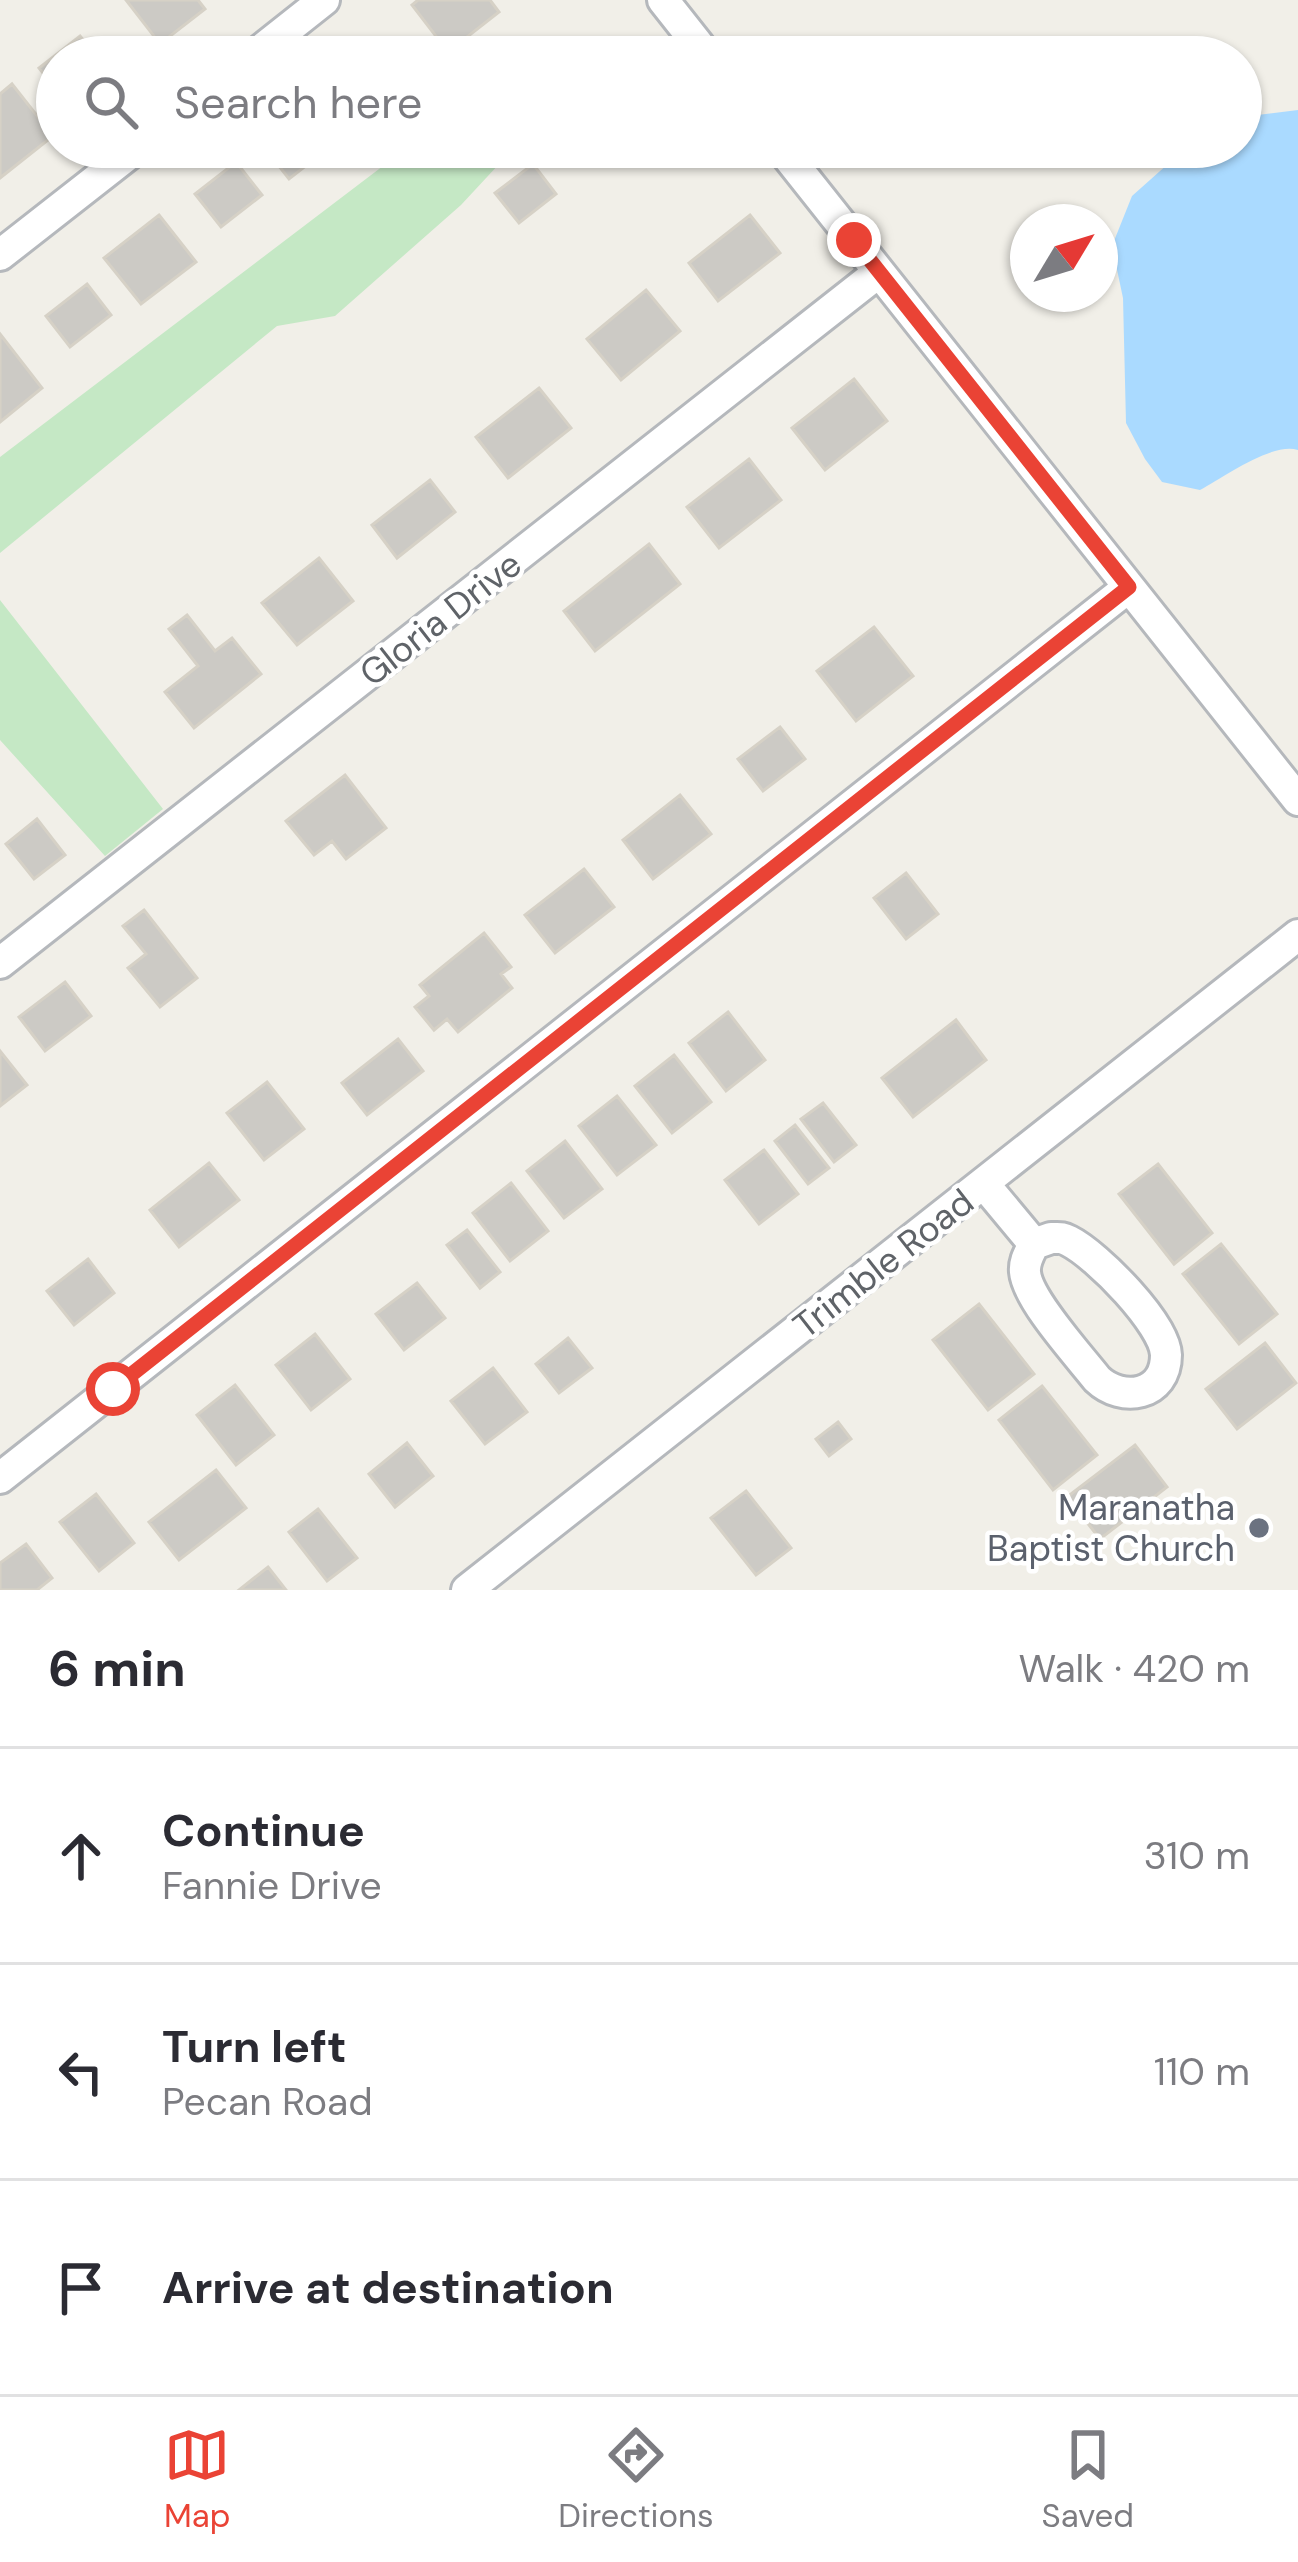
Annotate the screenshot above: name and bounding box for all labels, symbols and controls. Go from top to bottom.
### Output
search box [36,36,1262,168]
icon: search [78,69,144,135]
text: Search here [174,73,422,132]
north arrow [1010,204,1118,312]
route end [827,213,881,267]
street label: Gloria Drive [350,540,531,696]
street label: Trimble Road [784,1178,983,1349]
route start [86,1362,140,1416]
place label: Maranatha Baptist Church [987,1484,1235,1572]
marker: Maranatha Baptist Church [1246,1515,1272,1541]
text: 6 min [48,1635,186,1702]
text: Walk · 420 m [1019,1643,1250,1694]
text: Continue [162,1801,365,1860]
icon: ahead [48,1823,114,1889]
text: 310 m [1144,1830,1250,1881]
text: Fannie Drive [162,1860,382,1911]
text: Turn left [162,2017,346,2076]
icon: left [48,2039,114,2105]
text: 110 m [1154,2046,1250,2097]
text: Pecan Road [162,2076,373,2127]
icon: arrive [48,2255,114,2321]
text: Arrive at destination [162,2258,614,2317]
tab: Map [164,2422,230,2537]
tab: Directions [558,2422,714,2537]
tab: Saved [1042,2422,1134,2537]

